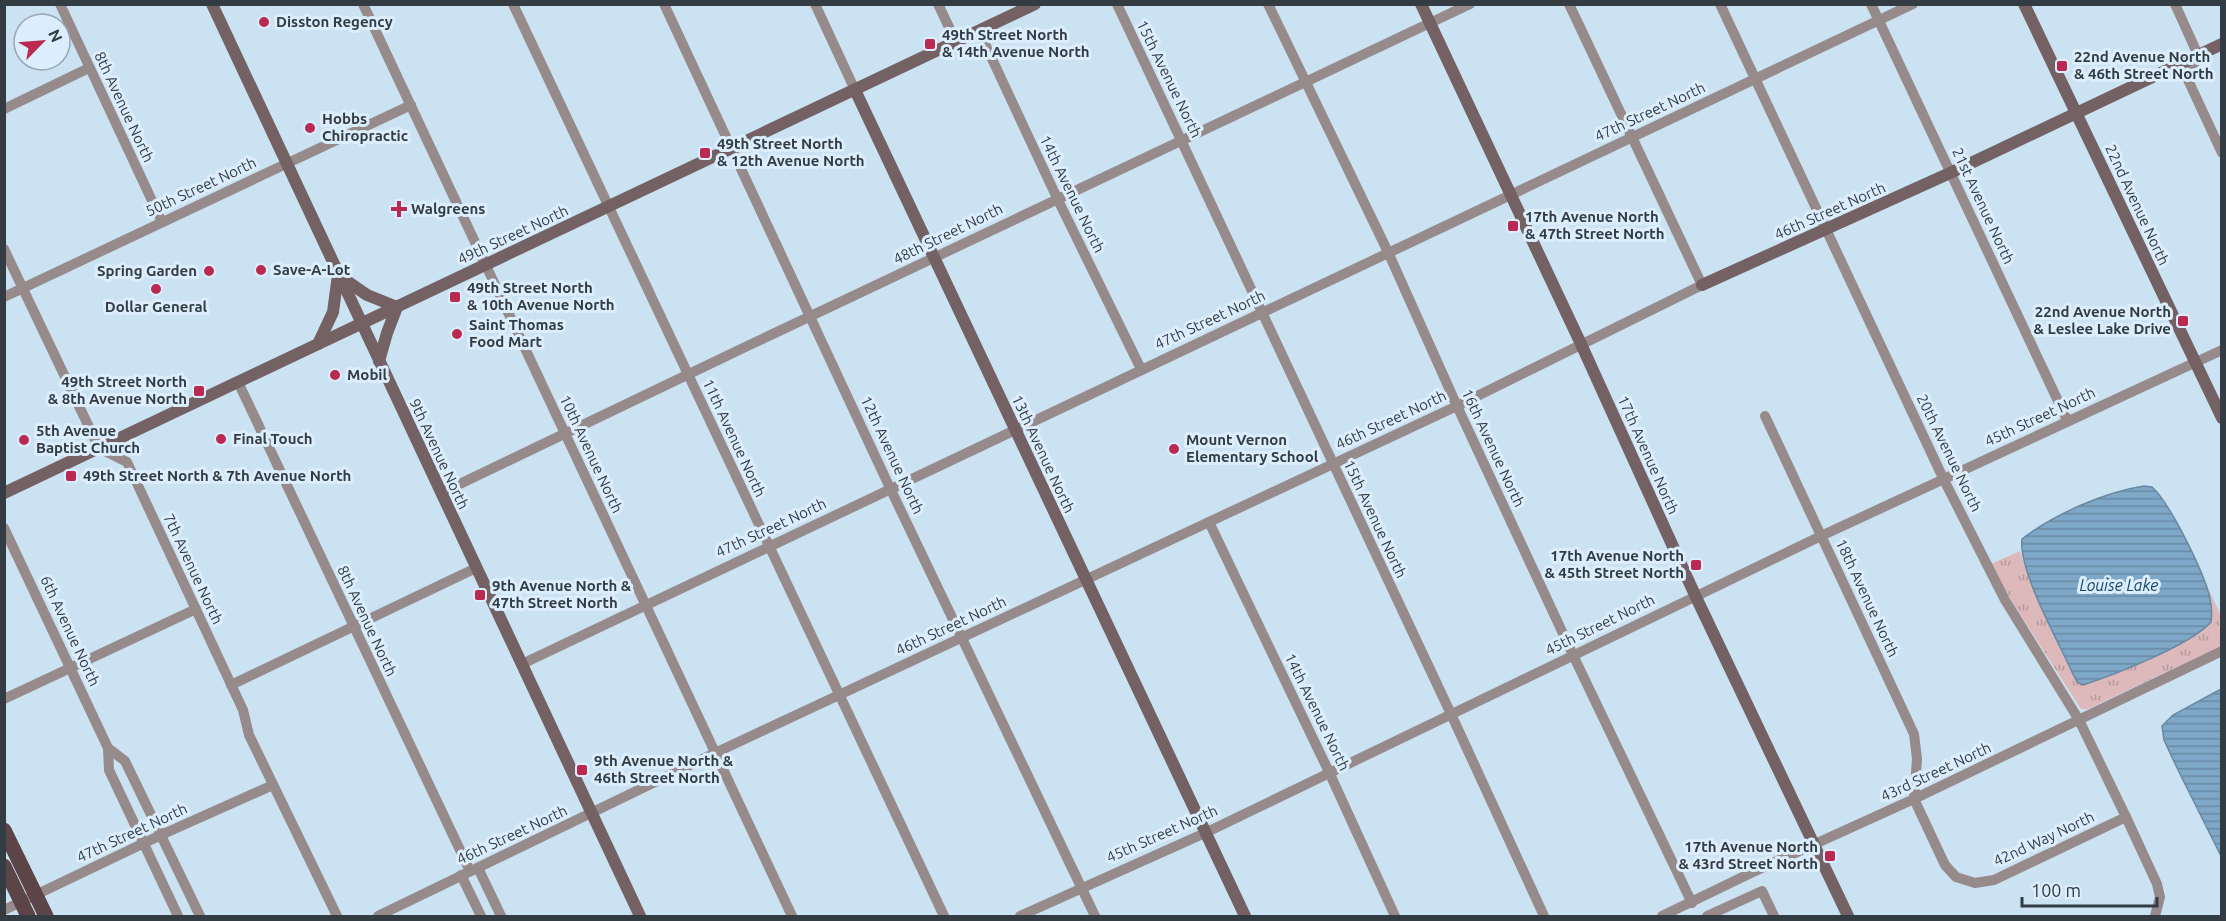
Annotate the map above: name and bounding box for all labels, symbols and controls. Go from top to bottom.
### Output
north arrow [12,12,72,72]
place label: Disston Regency [276,13,393,30]
marker: Disston Regency [257,15,271,29]
street label: 15th Avenue North [1134,17,1205,140]
text: N [45,26,66,45]
place label: 49th Street North & 14th Avenue North [942,26,1090,60]
marker: 49th Street North & 14th Avenue North [923,37,937,51]
place label: 22nd Avenue North & 46th Street North [2074,48,2214,82]
street label: 8th Avenue North [91,49,158,165]
marker: 22nd Avenue North & 46th Street North [2055,59,2069,73]
street label: 47th Street North [1592,79,1708,145]
place label: Hobbs Chiropractic [322,110,408,144]
marker: Hobbs Chiropractic [303,121,317,135]
street label: 14th Avenue North [1037,132,1108,255]
place label: 49th Street North & 12th Avenue North [717,135,865,169]
street label: 22nd Avenue North [2102,142,2173,268]
street label: 21st Avenue North [1949,145,2018,267]
marker: 49th Street North & 12th Avenue North [698,146,712,160]
street label: 50th Street North [143,154,259,220]
street label: 46th Street North [1772,178,1888,243]
place label: Walgreens [411,200,485,217]
street label: 48th Street North [890,200,1005,267]
marker: Walgreens [392,202,406,216]
street label: 49th Street North [455,202,571,268]
place label: 17th Avenue North & 47th Street North [1525,208,1665,242]
marker: 17th Avenue North & 47th Street North [1506,219,1520,233]
place label: Save-A-Lot [273,261,351,278]
place label: Spring Garden [97,262,197,279]
marker: Save-A-Lot [254,263,268,277]
marker: Spring Garden [202,264,216,278]
place label: 49th Street North & 10th Avenue North [467,279,615,313]
marker: Dollar General [149,282,163,296]
street label: 47th Street North [1152,287,1268,353]
marker: 49th Street North & 10th Avenue North [448,290,462,304]
place label: Dollar General [105,298,208,315]
place label: 22nd Avenue North & Leslee Lake Drive [2033,303,2171,337]
marker: 22nd Avenue North & Leslee Lake Drive [2176,314,2190,328]
place label: Saint Thomas Food Mart [469,316,564,350]
marker: Saint Thomas Food Mart [450,327,464,341]
place label: Mobil [347,366,388,383]
marker: Mobil [328,368,342,382]
place label: 49th Street North & 8th Avenue North [48,373,187,407]
street label: 11th Avenue North [700,376,769,500]
marker: 49th Street North & 8th Avenue North [192,384,206,398]
street label: 45th Street North [1982,384,2098,450]
street label: 16th Avenue North [1459,386,1528,510]
street label: 46th Street North [1333,387,1449,453]
street label: 20th Avenue North [1914,391,1985,514]
street label: 10th Avenue North [557,392,626,516]
street label: 13th Avenue North [1009,392,1078,516]
street label: 12th Avenue North [858,393,927,517]
street label: 17th Avenue North [1615,393,1682,517]
street label: 9th Avenue North [406,396,473,512]
place label: 5th Avenue Baptist Church [36,422,140,456]
place label: Final Touch [233,430,313,447]
place label: Mount Vernon Elementary School [1186,431,1319,465]
marker: Final Touch [214,432,228,446]
marker: 5th Avenue Baptist Church [17,433,31,447]
marker: Mount Vernon Elementary School [1167,442,1181,456]
street label: 15th Avenue North [1341,457,1410,581]
place label: 49th Street North & 7th Avenue North [83,467,351,484]
marker: 49th Street North & 7th Avenue North [64,469,78,483]
street label: 47th Street North [713,495,829,561]
street label: 7th Avenue North [160,511,227,627]
street label: 18th Avenue North [1833,536,1902,660]
place label: 17th Avenue North & 45th Street North [1544,547,1684,581]
marker: 17th Avenue North & 45th Street North [1689,558,1703,572]
street label: 8th Avenue North [334,563,401,679]
street label: 6th Avenue North [37,573,104,689]
water label: Louise Lake [2080,576,2158,594]
place label: 9th Avenue North & 47th Street North [492,577,632,611]
marker: 9th Avenue North & 47th Street North [473,588,487,602]
street label: 45th Street North [1542,591,1657,658]
street label: 46th Street North [893,593,1009,659]
street label: 14th Avenue North [1282,650,1353,773]
street label: 43rd Street North [1878,739,1994,805]
place label: 9th Avenue North & 46th Street North [594,752,734,786]
marker: 9th Avenue North & 46th Street North [575,763,589,777]
street label: 47th Street North [74,800,190,866]
street label: 45th Street North [1104,801,1220,866]
street label: 46th Street North [454,802,570,868]
street label: 42nd Way North [1991,808,2097,869]
place label: 17th Avenue North & 43rd Street North [1679,838,1818,872]
marker: 17th Avenue North & 43rd Street North [1823,849,1837,863]
scale bar [2022,870,2157,908]
text: 100 m [2031,880,2081,900]

